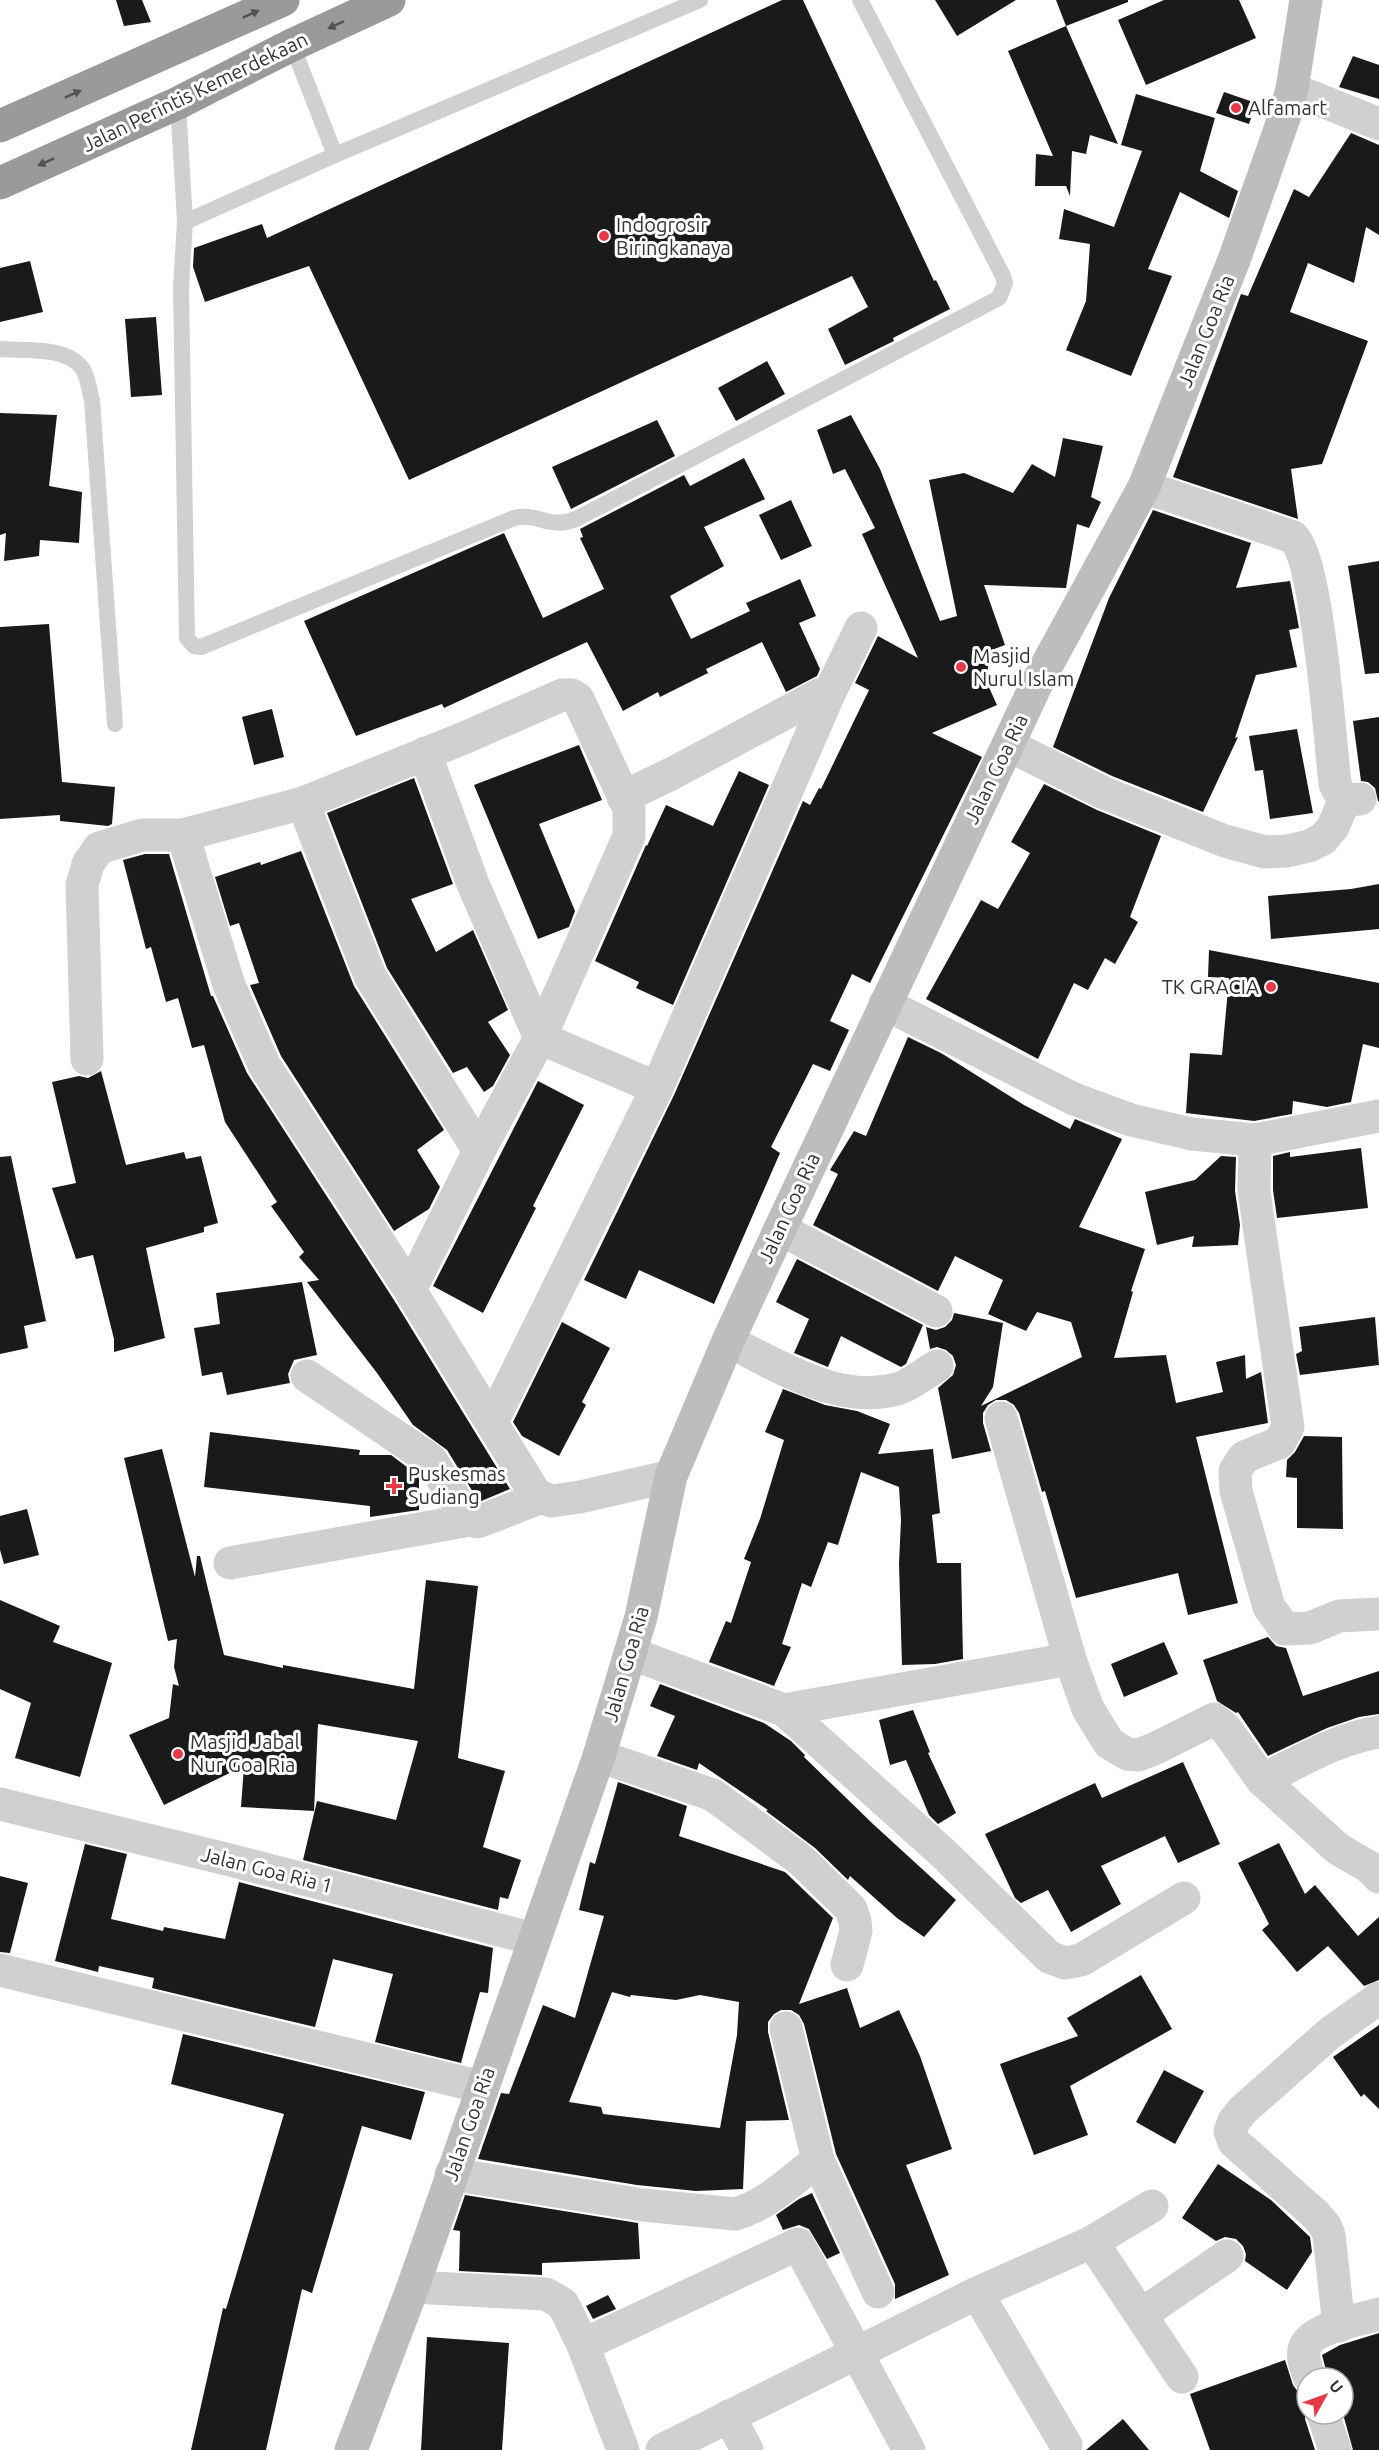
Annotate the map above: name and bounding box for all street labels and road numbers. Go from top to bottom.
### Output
street label: Jalan Perintis Kemerdekaan [78,27,311,156]
street label: Jalan Goa Ria [1173,271,1239,390]
street label: Jalan Goa Ria [959,710,1032,827]
street label: Jalan Goa Ria [753,1149,824,1267]
street label: Jalan Goa Ria [598,1603,653,1724]
street label: Jalan Goa Ria 1 [199,1842,335,1897]
street label: Jalan Goa Ria [438,2064,499,2184]

